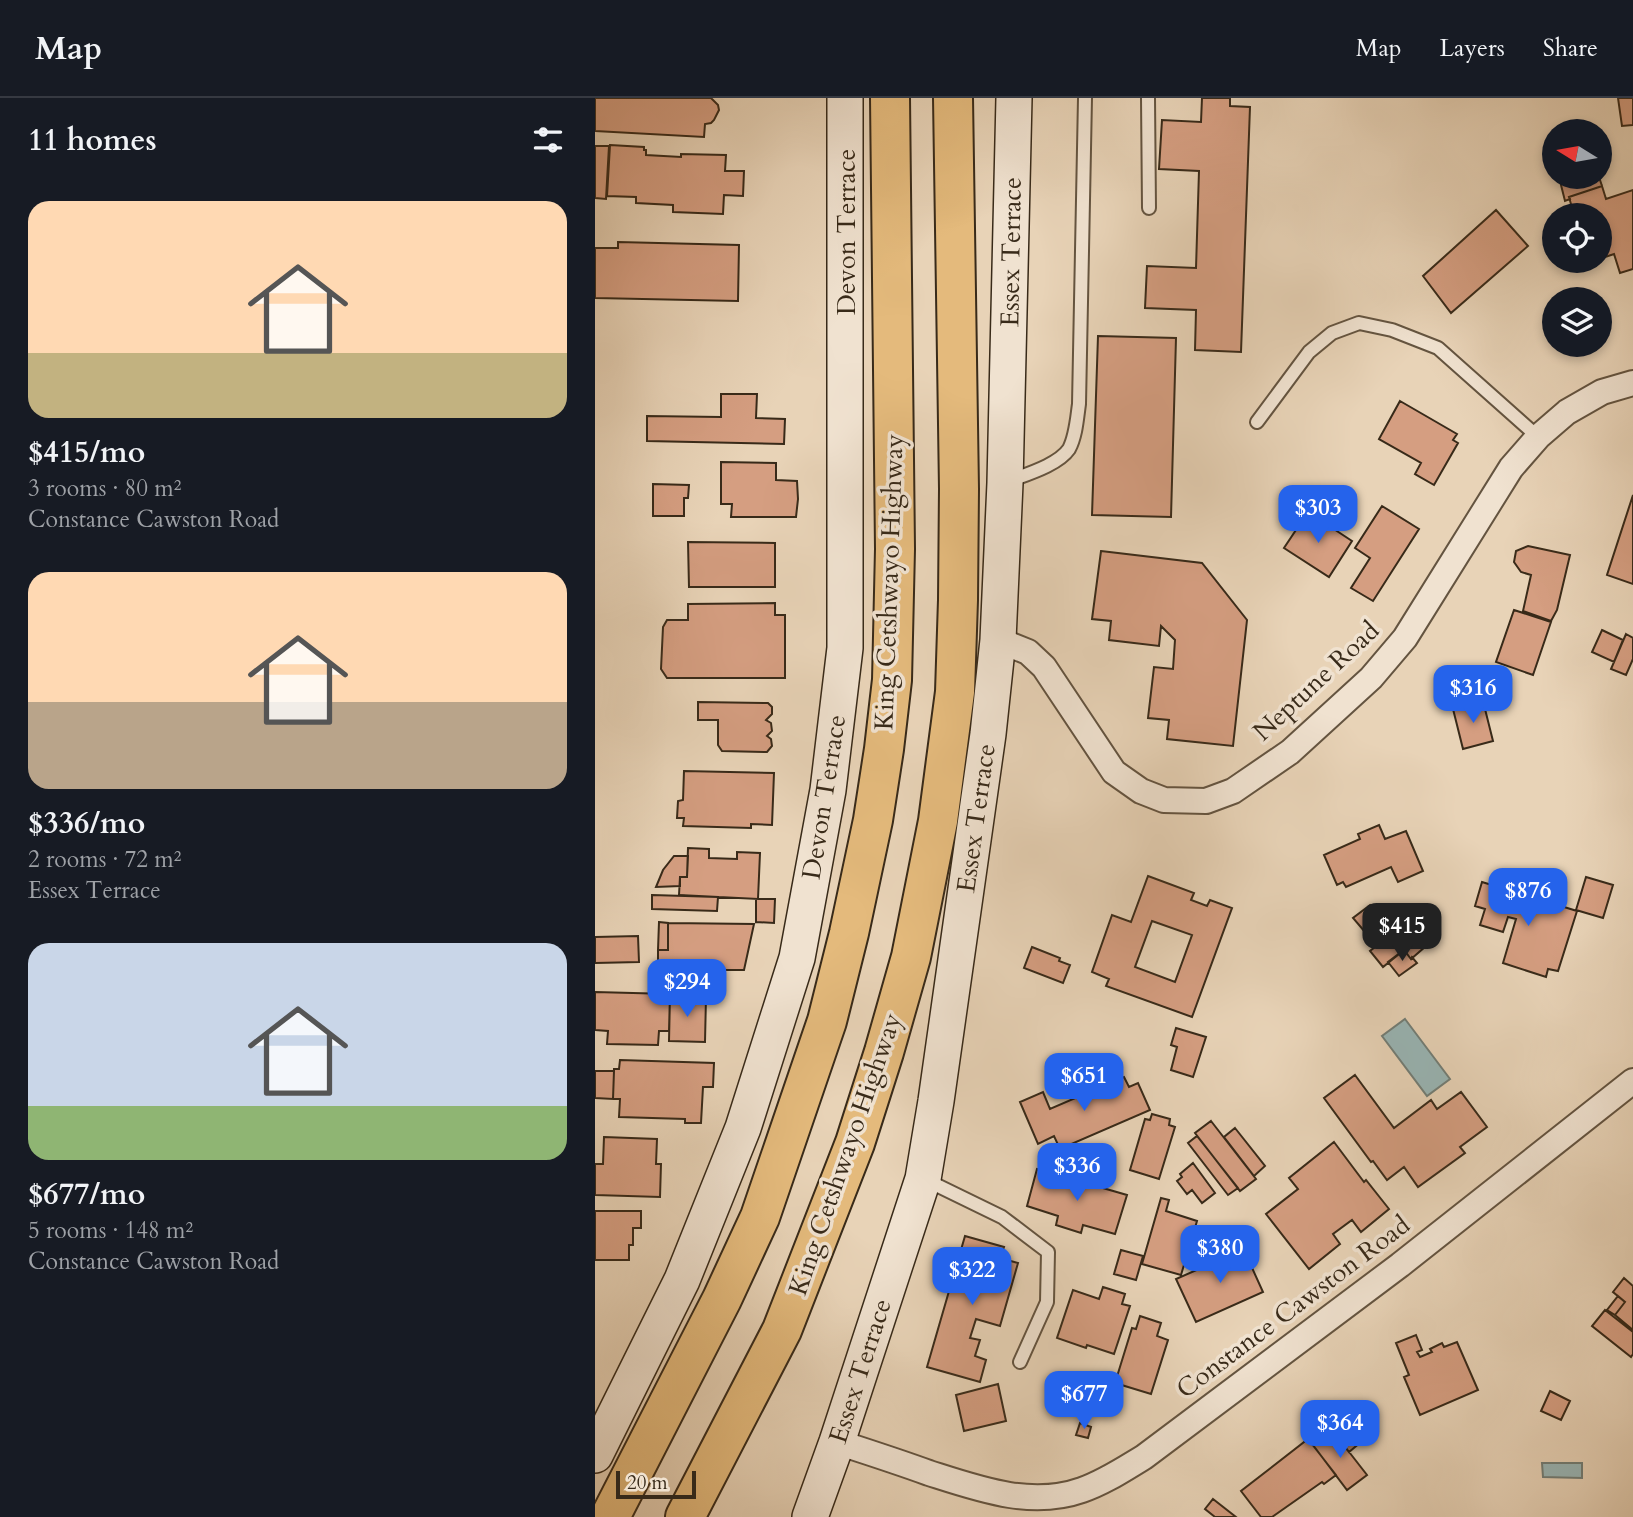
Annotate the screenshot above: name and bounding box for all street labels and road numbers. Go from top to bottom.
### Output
street label: Devon Terrace [829,149,864,315]
street label: Essex Terrace [992,177,1030,327]
street label: King Cetshwayo Highway [866,433,912,731]
street label: Neptune Road [1245,613,1387,749]
street label: Devon Terrace [794,712,854,882]
street label: Essex Terrace [948,741,1004,895]
street label: King Cetshwayo Highway [780,1008,910,1300]
street label: Constance Cawston Road [1169,1207,1417,1406]
street label: Essex Terrace [820,1294,900,1448]

